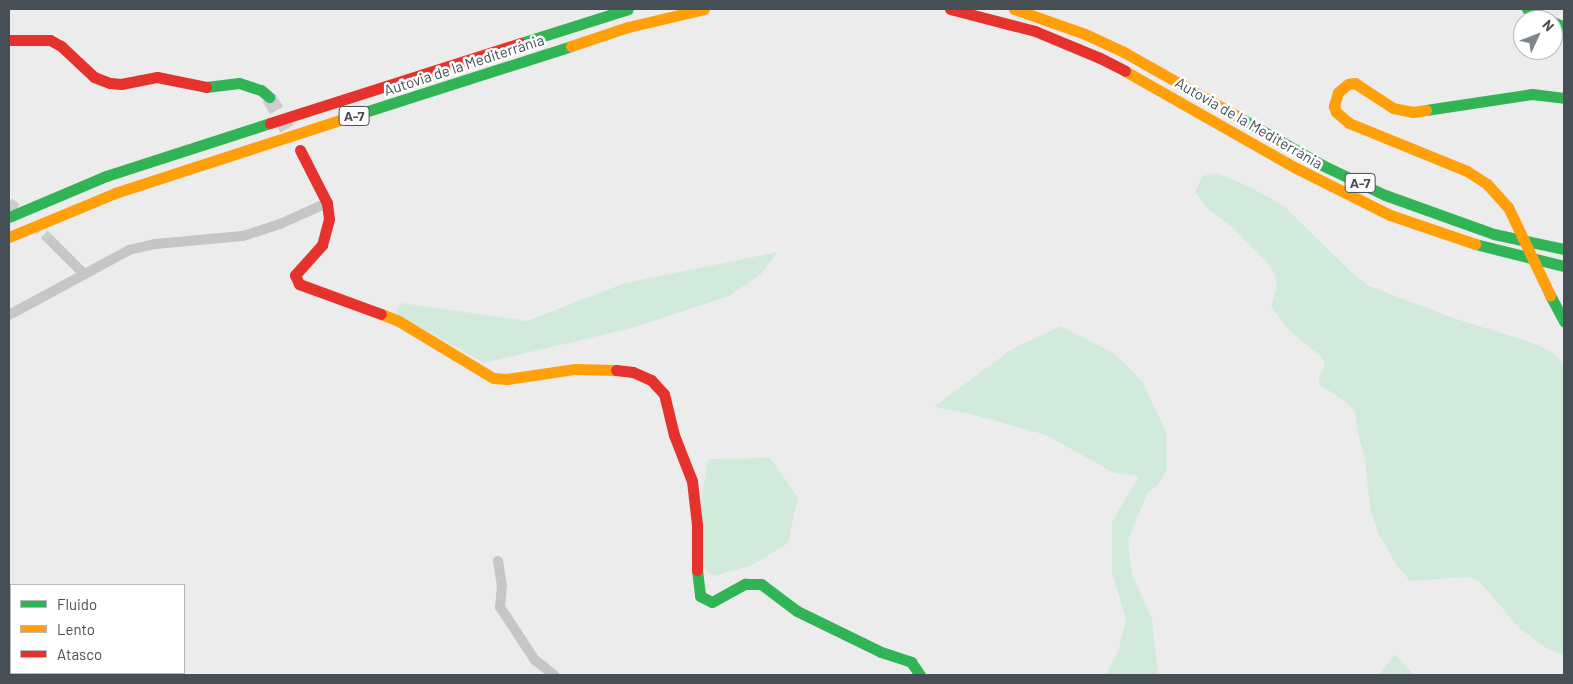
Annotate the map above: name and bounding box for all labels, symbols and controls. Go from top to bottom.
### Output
north arrow [1513,10,1563,60]
text: N [1539,16,1558,34]
street label: Autovia de la Mediterrània [382,31,546,99]
street label: Autovia de la Mediterrània [1172,73,1326,173]
road number: A-7 [338,104,370,128]
road number: A-7 [1344,172,1376,194]
legend [10,584,185,674]
text: Fluido [57,595,97,613]
text: Lento [57,620,95,638]
text: Atasco [57,645,102,663]

